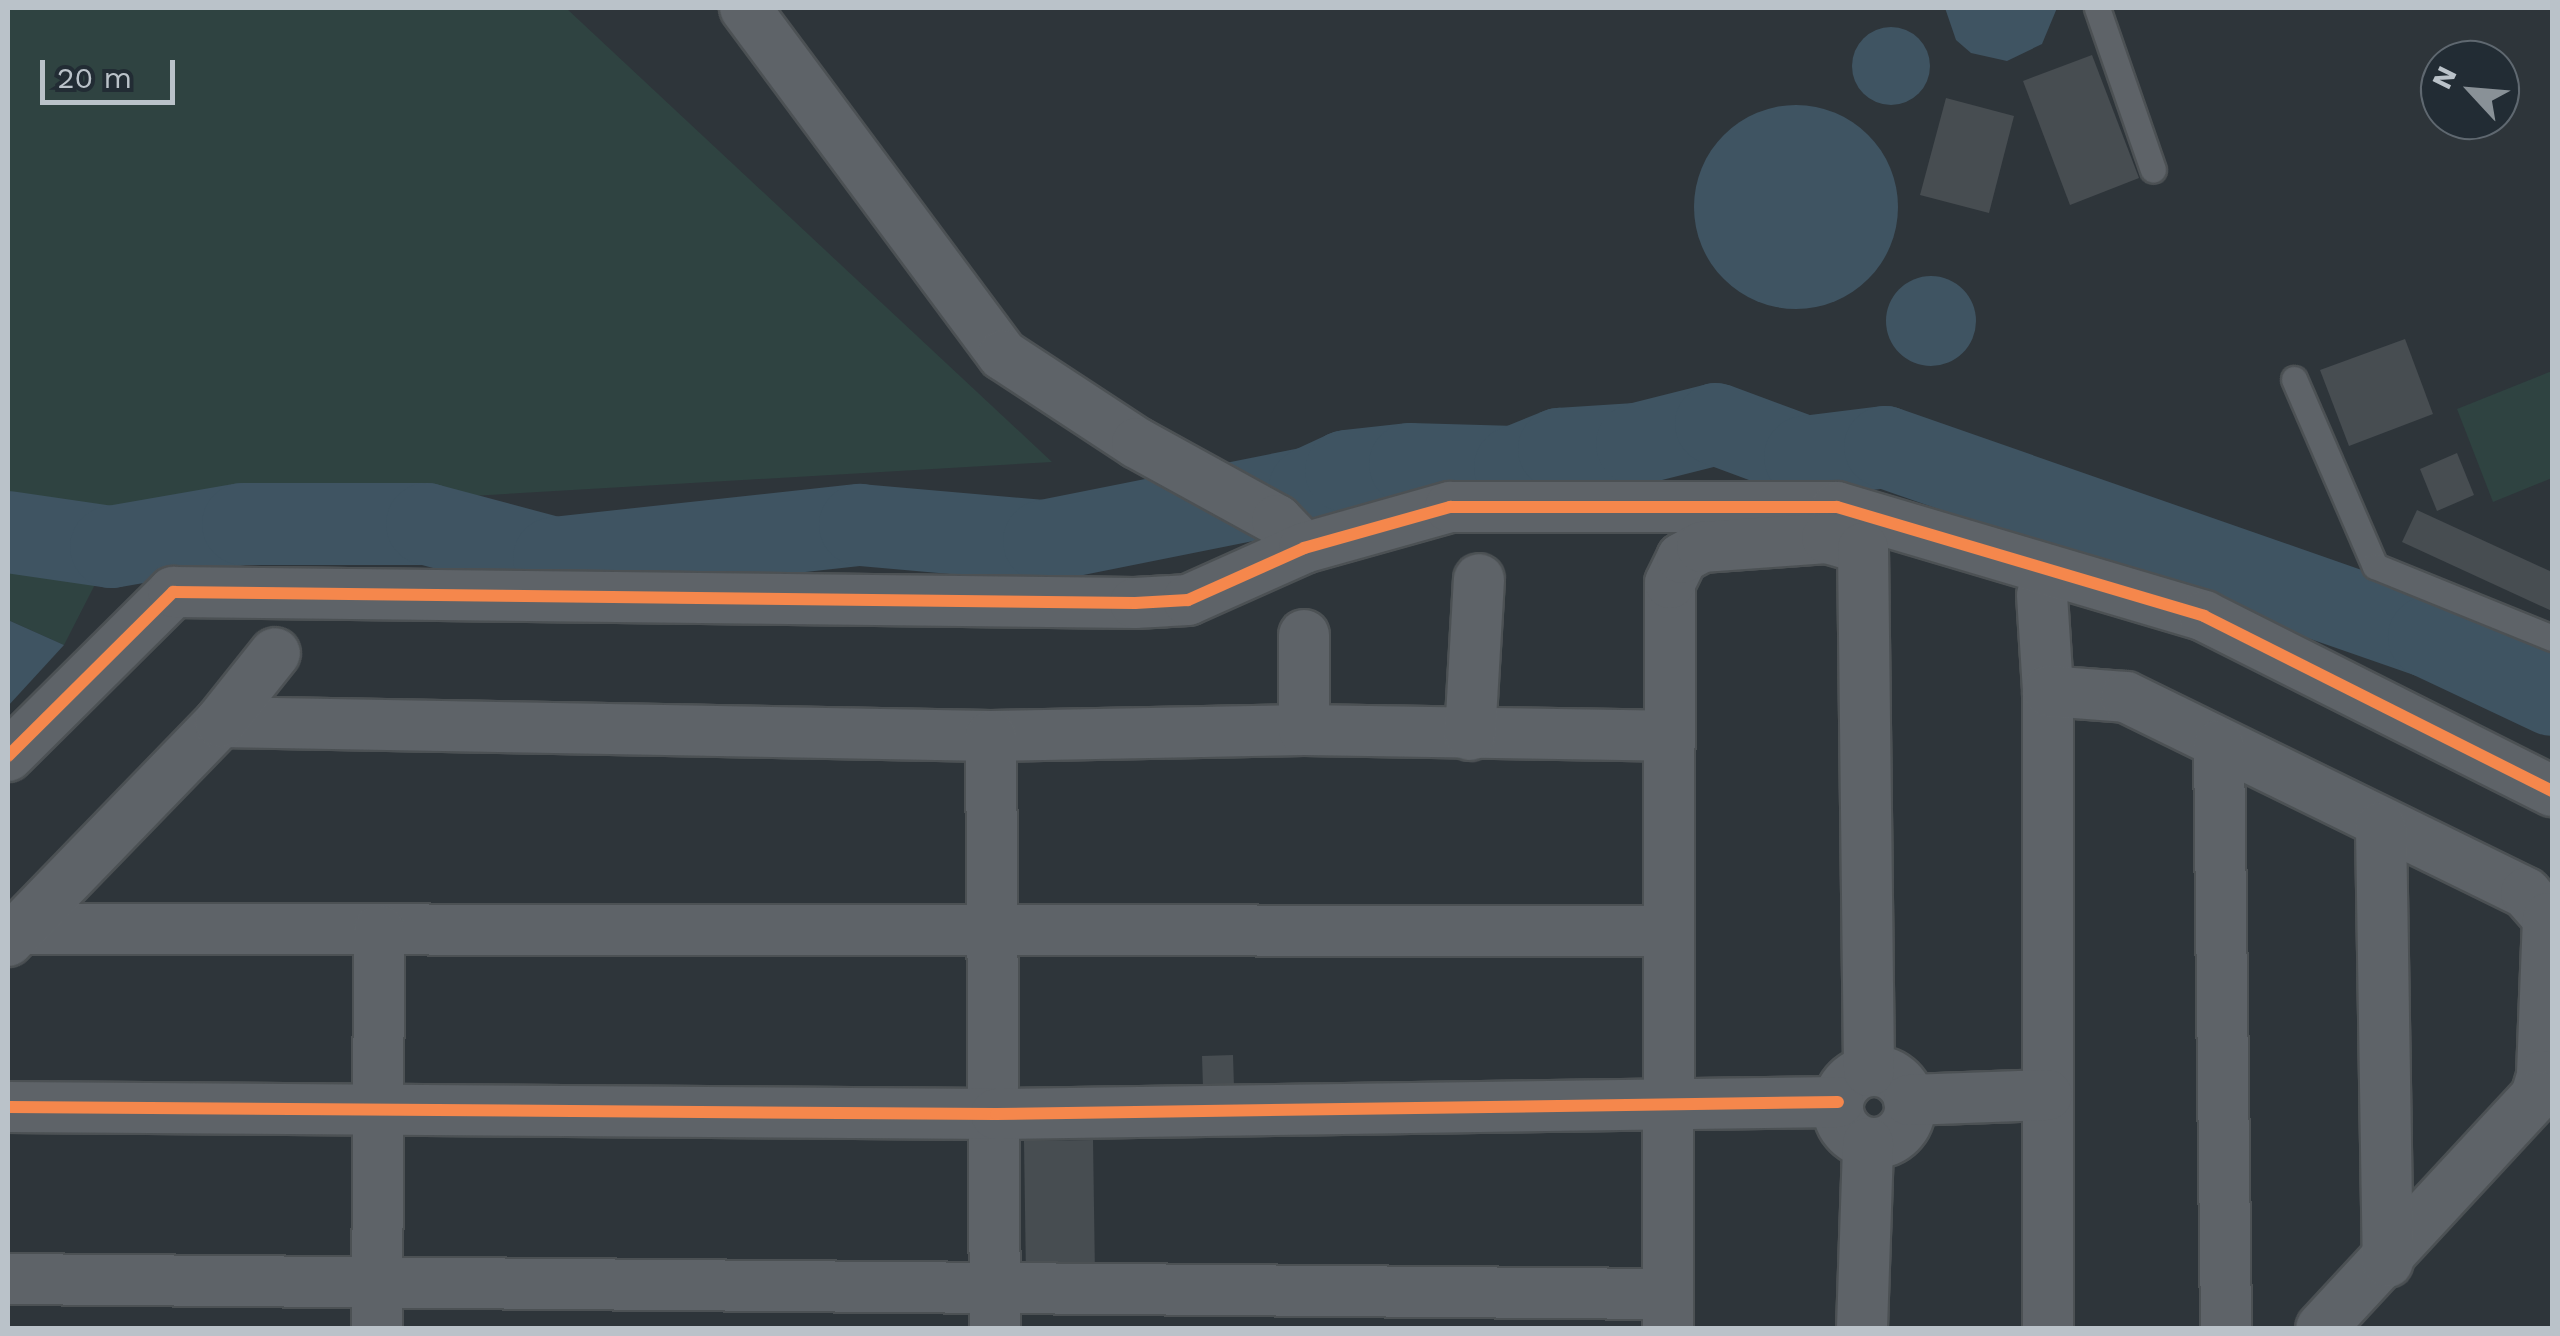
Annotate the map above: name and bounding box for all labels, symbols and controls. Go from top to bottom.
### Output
scale bar [45,40,180,102]
north arrow [2420,40,2520,140]
text: 20 m [57,60,132,95]
text: N [2425,61,2464,94]

